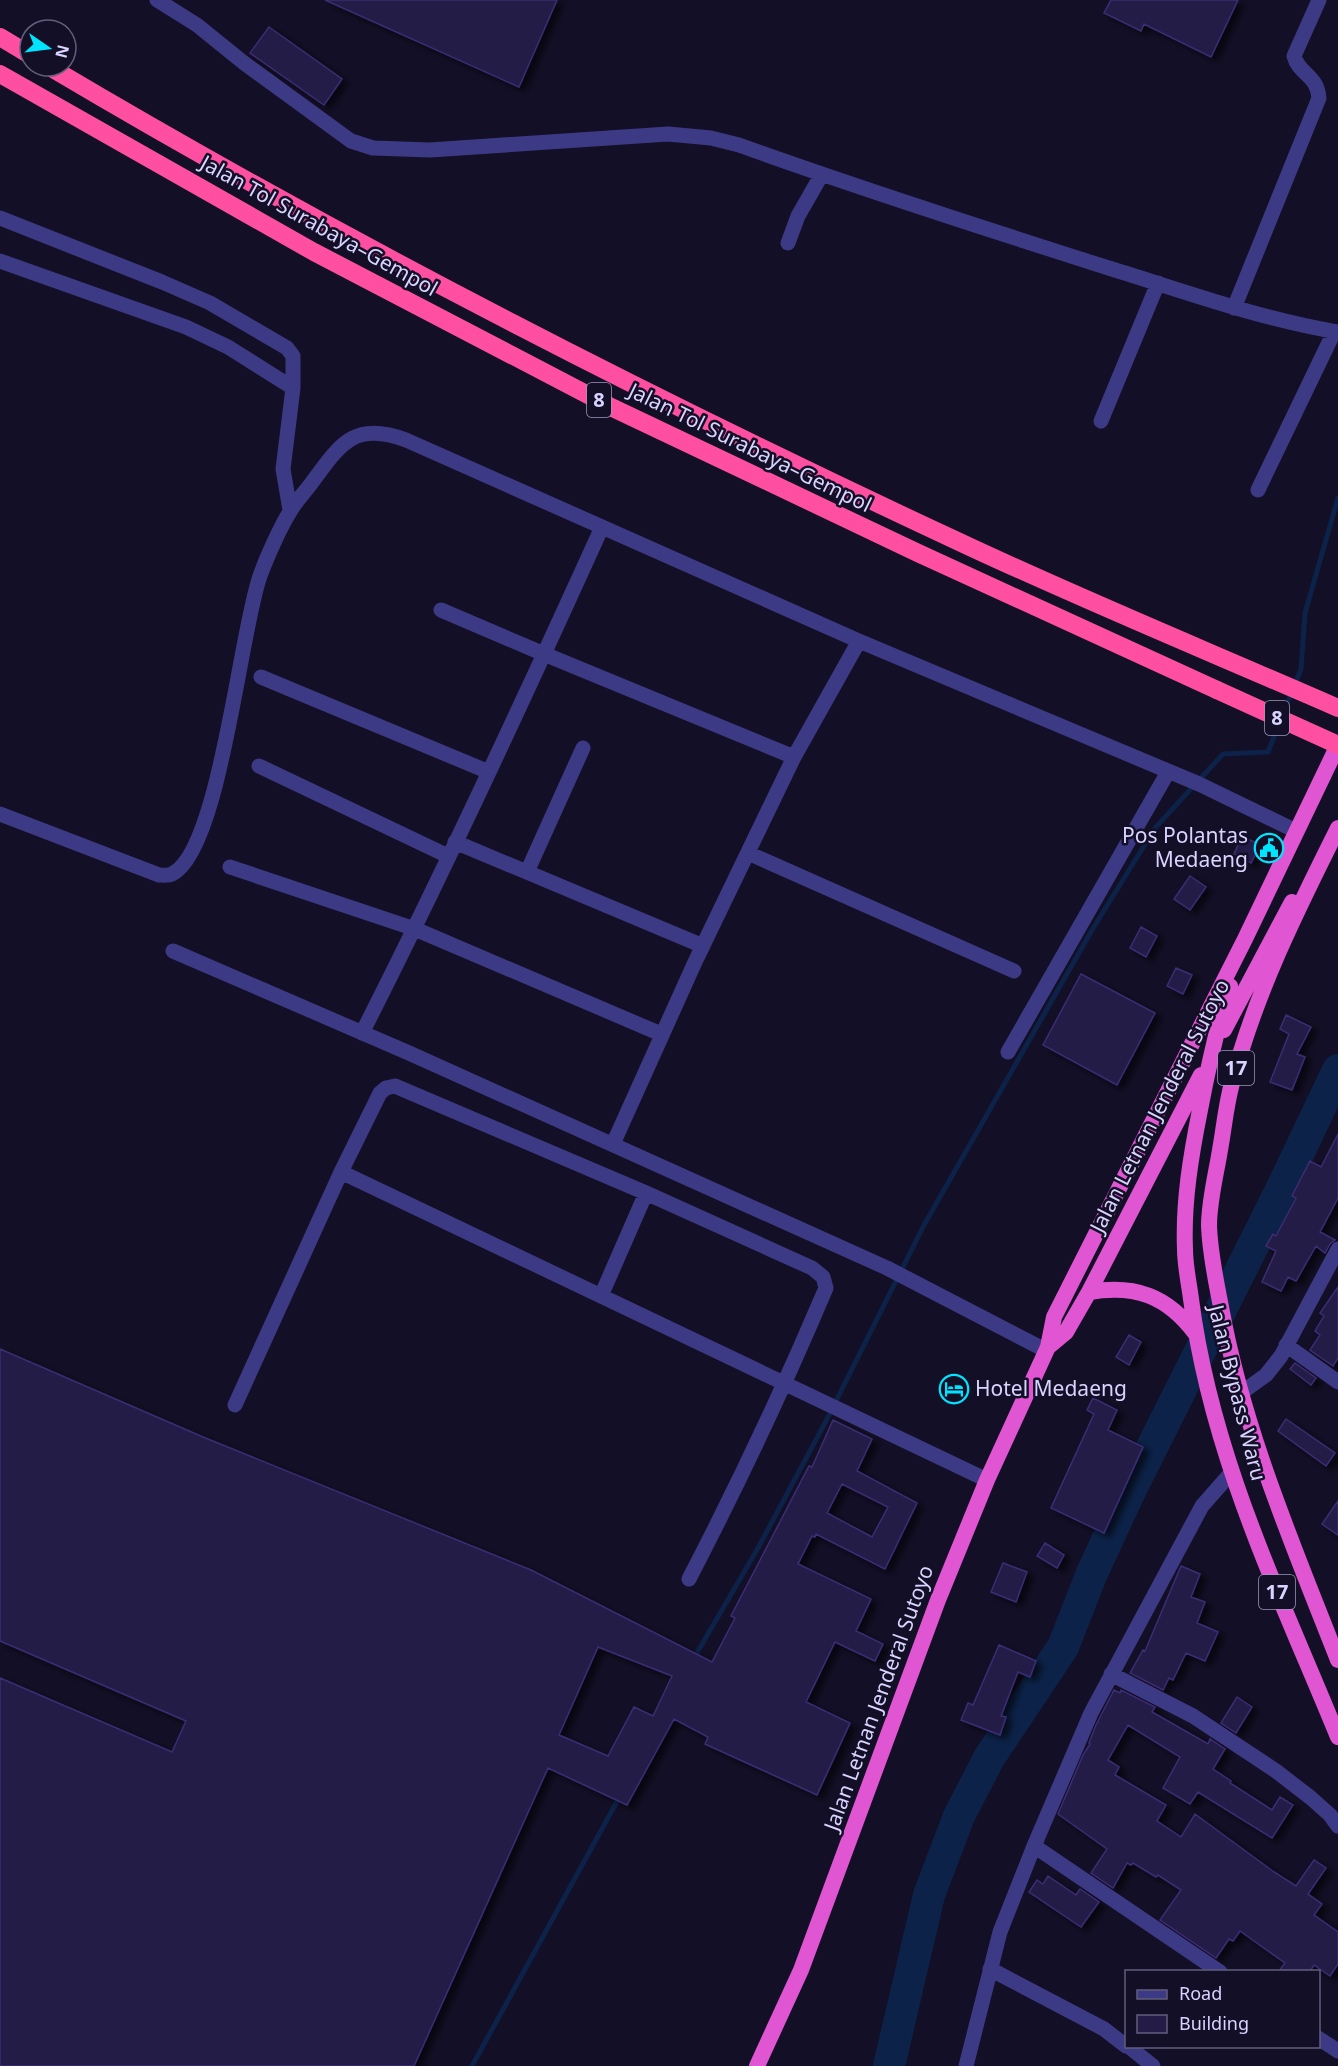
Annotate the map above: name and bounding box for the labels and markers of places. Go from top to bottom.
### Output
place label: Pos Polantas Medaeng [1122,821,1248,873]
public building icon: Pos Polantas Medaeng [1253,832,1285,864]
hotel icon: Hotel Medaeng [938,1373,970,1405]
place label: Hotel Medaeng [975,1374,1127,1402]

